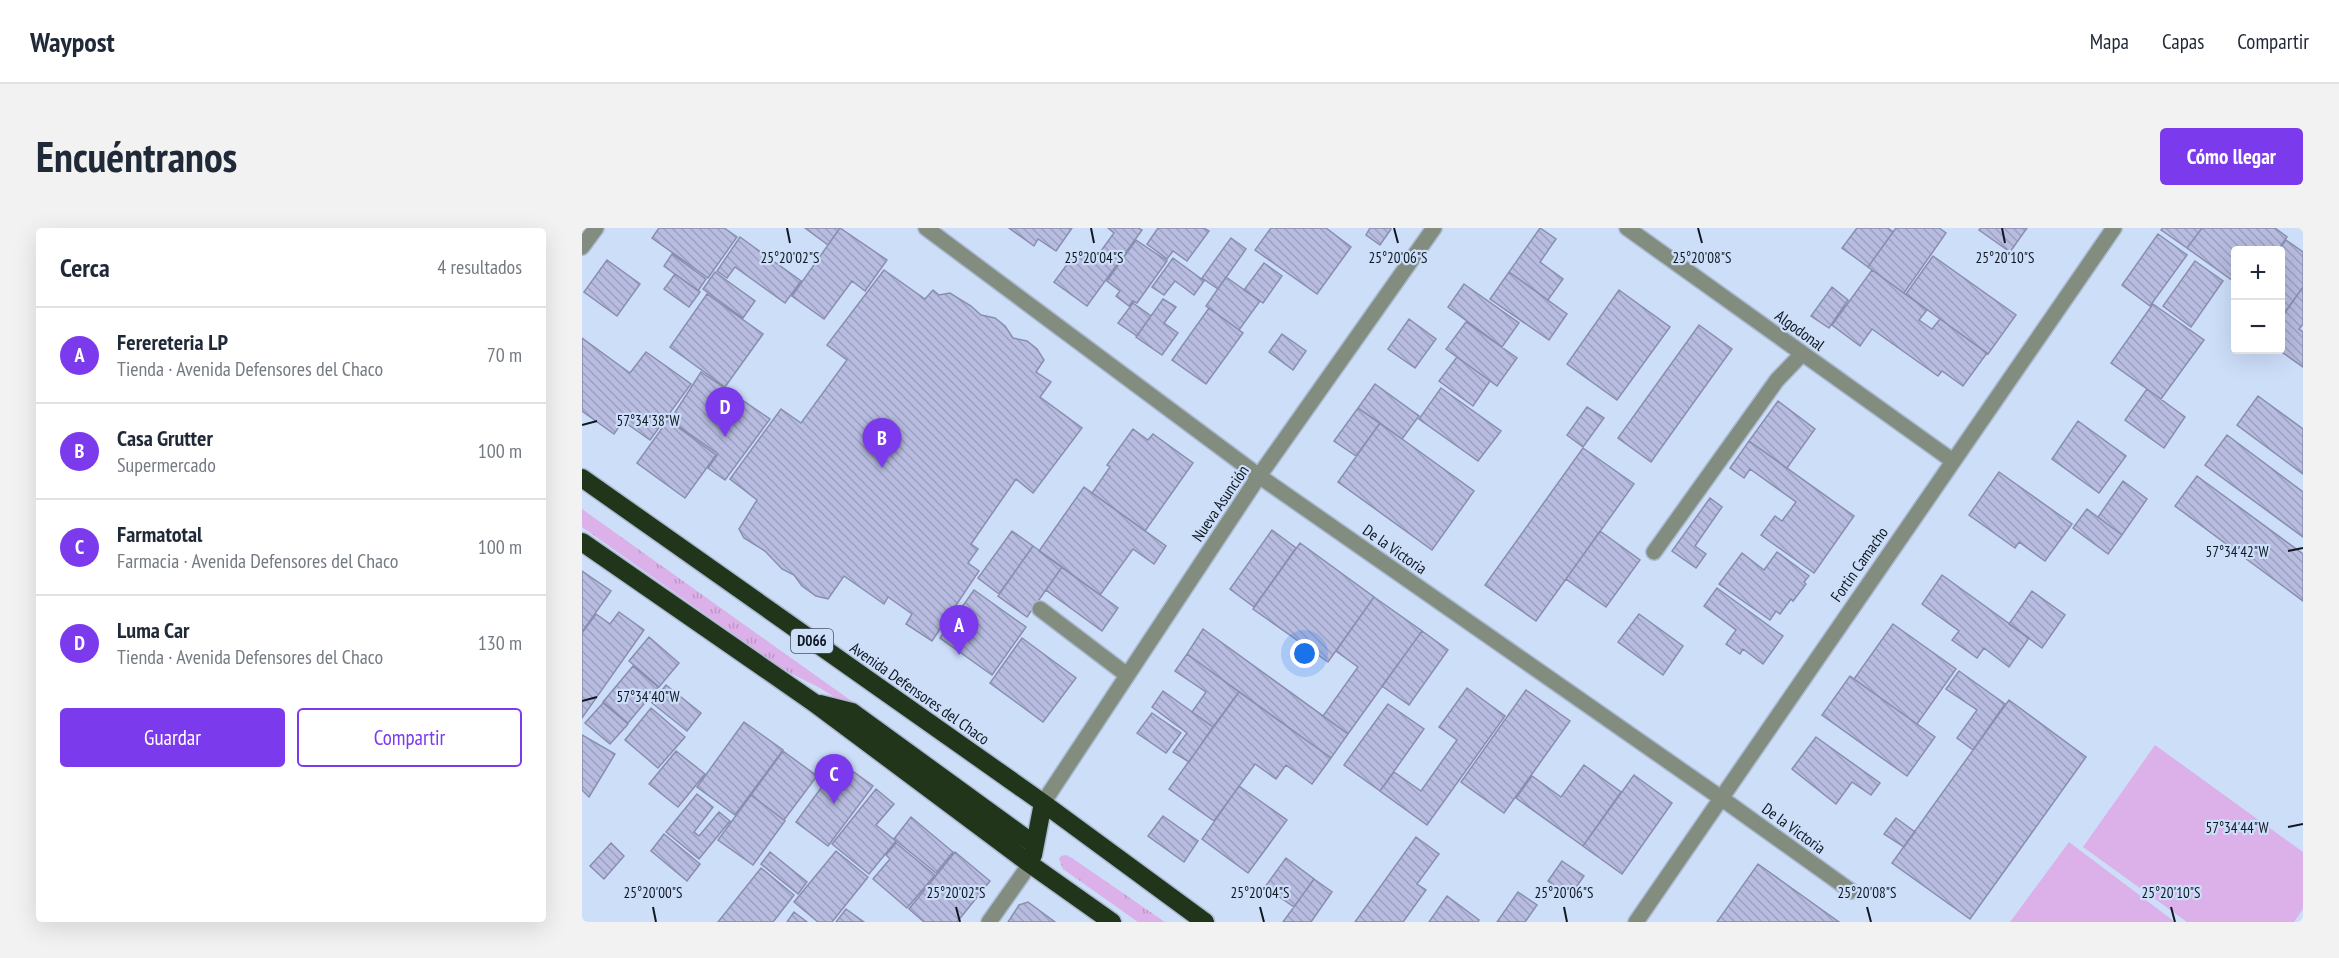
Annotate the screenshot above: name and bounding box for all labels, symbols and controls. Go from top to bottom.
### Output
text: Waypost [30,23,115,60]
text: Mapa [2090,28,2129,55]
text: Capas [2162,28,2204,55]
text: Compartir [2237,28,2309,55]
button: Cómo llegar [2160,128,2303,185]
text: Encuéntranos [36,129,237,184]
map controls [2231,246,2285,354]
button: + [2231,246,2285,300]
text: 25°20'02"S [760,248,820,267]
text: 25°20'04"S [1064,248,1124,267]
text: 25°20'06"S [1368,248,1428,267]
text: 25°20'08"S [1672,248,1732,267]
text: 25°20'10"S [1975,248,2035,267]
text: Cerca [60,251,110,284]
text: 4 resultados [437,254,522,280]
button: − [2231,300,2285,354]
street label: Algodonal [1771,305,1829,355]
text: Ferereteria LP [117,328,228,356]
text: A [74,342,85,368]
text: 70 m [487,342,522,368]
text: Tienda · Avenida Defensores del Chaco [117,356,383,382]
pin: D [706,388,744,437]
text: 57°34'38"W [616,411,680,430]
pin: B [862,418,902,468]
text: Casa Grutter [117,424,213,452]
text: B [75,438,84,464]
text: 100 m [478,438,522,464]
text: Supermercado [117,452,216,478]
street label: Nueva Asunción [1187,461,1253,545]
text: Farmatotal [117,520,202,548]
street label: De la Victoria [1359,520,1431,578]
street label: Fortin Camacho [1826,523,1892,605]
text: C [75,534,84,560]
text: 100 m [478,534,522,560]
text: 57°34'42"W [2205,542,2269,561]
text: Farmacia · Avenida Defensores del Chaco [117,548,398,574]
pin: A [940,606,979,655]
text: Luma Car [117,616,189,644]
road number: D066 [791,629,833,653]
text: D [74,630,85,656]
text: 130 m [478,630,522,656]
street label: Avenida Defensores del Chaco [846,637,994,749]
your location [1290,639,1319,668]
text: Tienda · Avenida Defensores del Chaco [117,644,383,670]
text: 57°34'40"W [616,687,680,706]
button: Guardar [60,708,285,767]
button: Compartir [297,708,522,767]
pin: C [814,754,854,804]
street label: De la Victoria [1758,798,1830,858]
text: 57°34'44"W [2205,818,2269,837]
text: 25°20'00"S [623,883,683,902]
text: 25°20'02"S [926,883,986,902]
text: 25°20'04"S [1230,883,1290,902]
text: 25°20'06"S [1534,883,1594,902]
text: 25°20'08"S [1837,883,1897,902]
text: 25°20'10"S [2141,883,2201,902]

